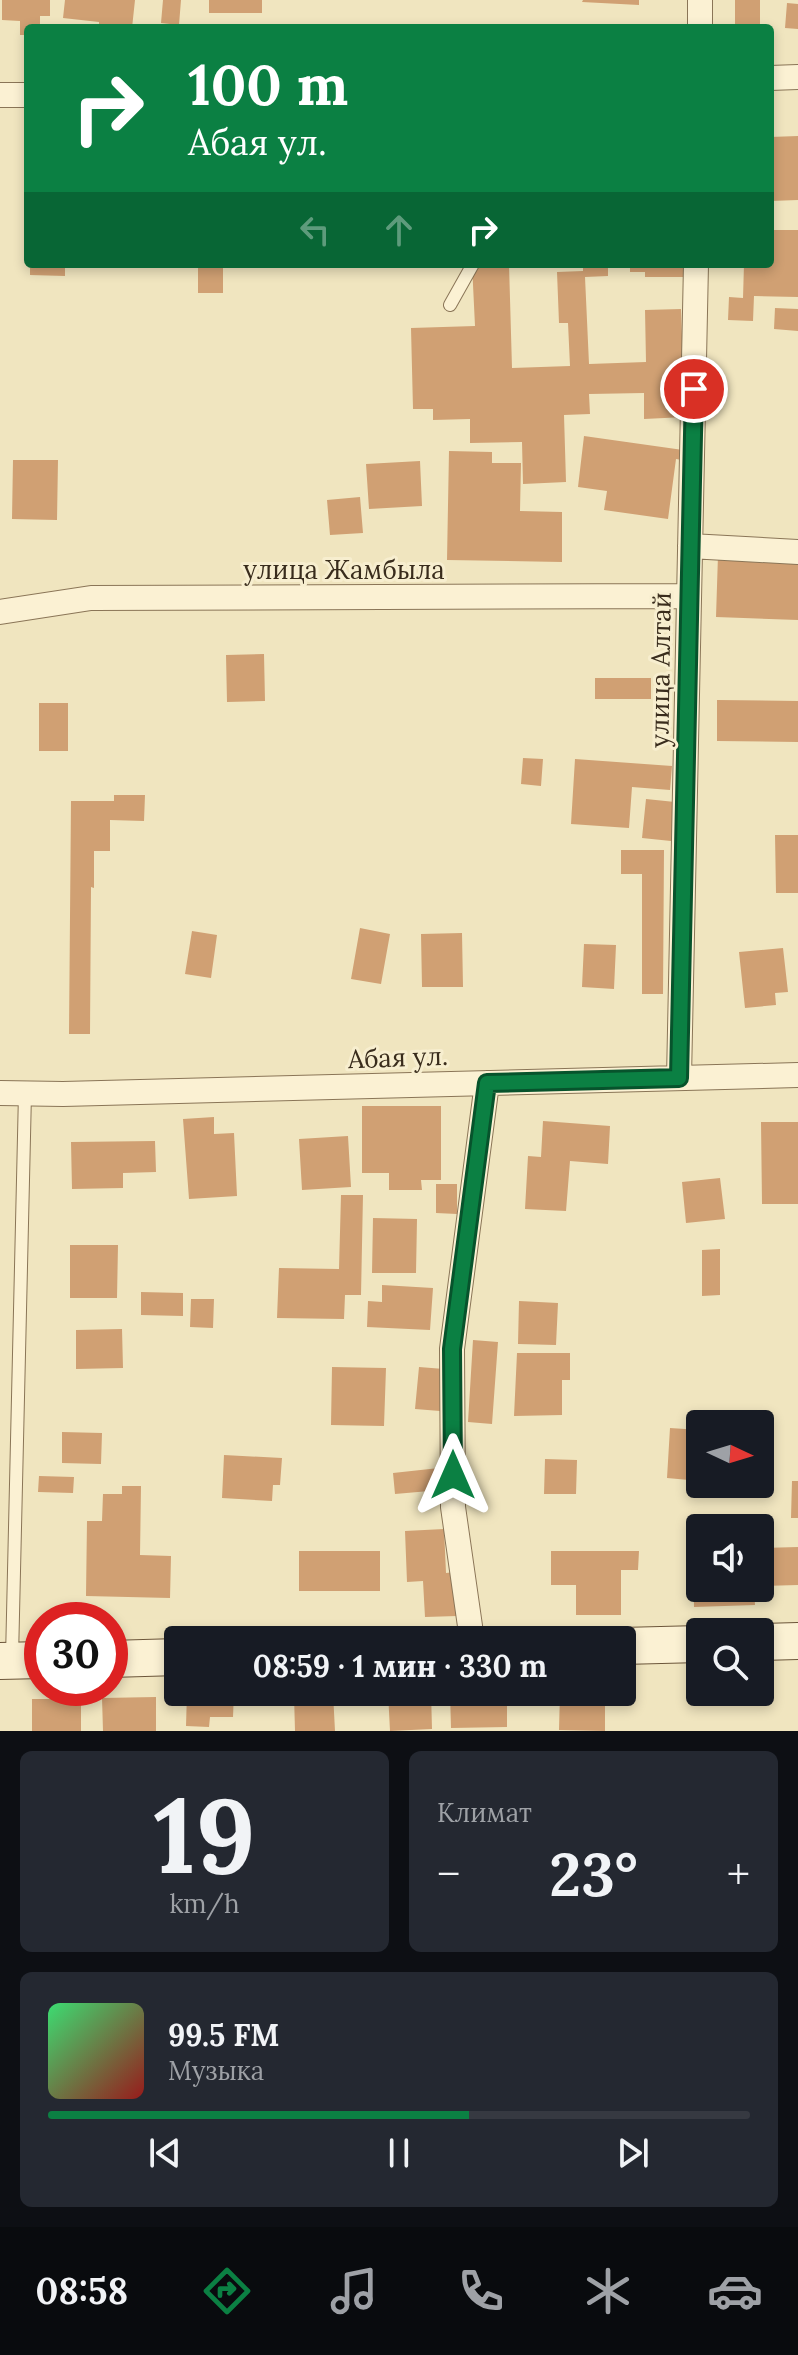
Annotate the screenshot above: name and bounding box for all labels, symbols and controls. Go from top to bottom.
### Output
text: 100 m [188,49,348,120]
icon: right [56,56,160,160]
text: Абая ул. [188,119,327,165]
icon: left [293,208,337,252]
icon: ahead [377,208,421,252]
icon: right [461,208,505,252]
pin [660,355,728,423]
icon: arrive [672,367,716,411]
street label: улица Жамбыла [243,553,445,586]
street label: улица Алтай [642,592,678,748]
street label: Абая ул. [346,1039,449,1075]
north arrow [686,1410,774,1498]
map controls [686,1410,774,1706]
position arrow [411,1433,495,1517]
button: sound [686,1514,774,1602]
speed limit sign: 30 [24,1602,128,1706]
button: search [686,1618,774,1706]
text: 08:59 · 1 мин · 330 m [253,1647,547,1685]
text: 19 [153,1768,256,1901]
text: Климат [437,1796,532,1829]
text: 23° [549,1836,638,1912]
text: − [437,1846,460,1902]
text: + [727,1846,750,1902]
text: km/h [169,1887,240,1920]
text: 99.5 FM [168,2016,279,2054]
text: Музыка [168,2054,264,2087]
icon: previous [143,2131,187,2175]
icon: pause [377,2131,421,2175]
icon: next [611,2131,655,2175]
icon: directions [199,2263,255,2319]
icon: music [326,2263,382,2319]
icon: phone [453,2263,509,2319]
icon: climate [580,2263,636,2319]
icon: car [707,2263,763,2319]
text: 08:58 [35,2268,128,2314]

